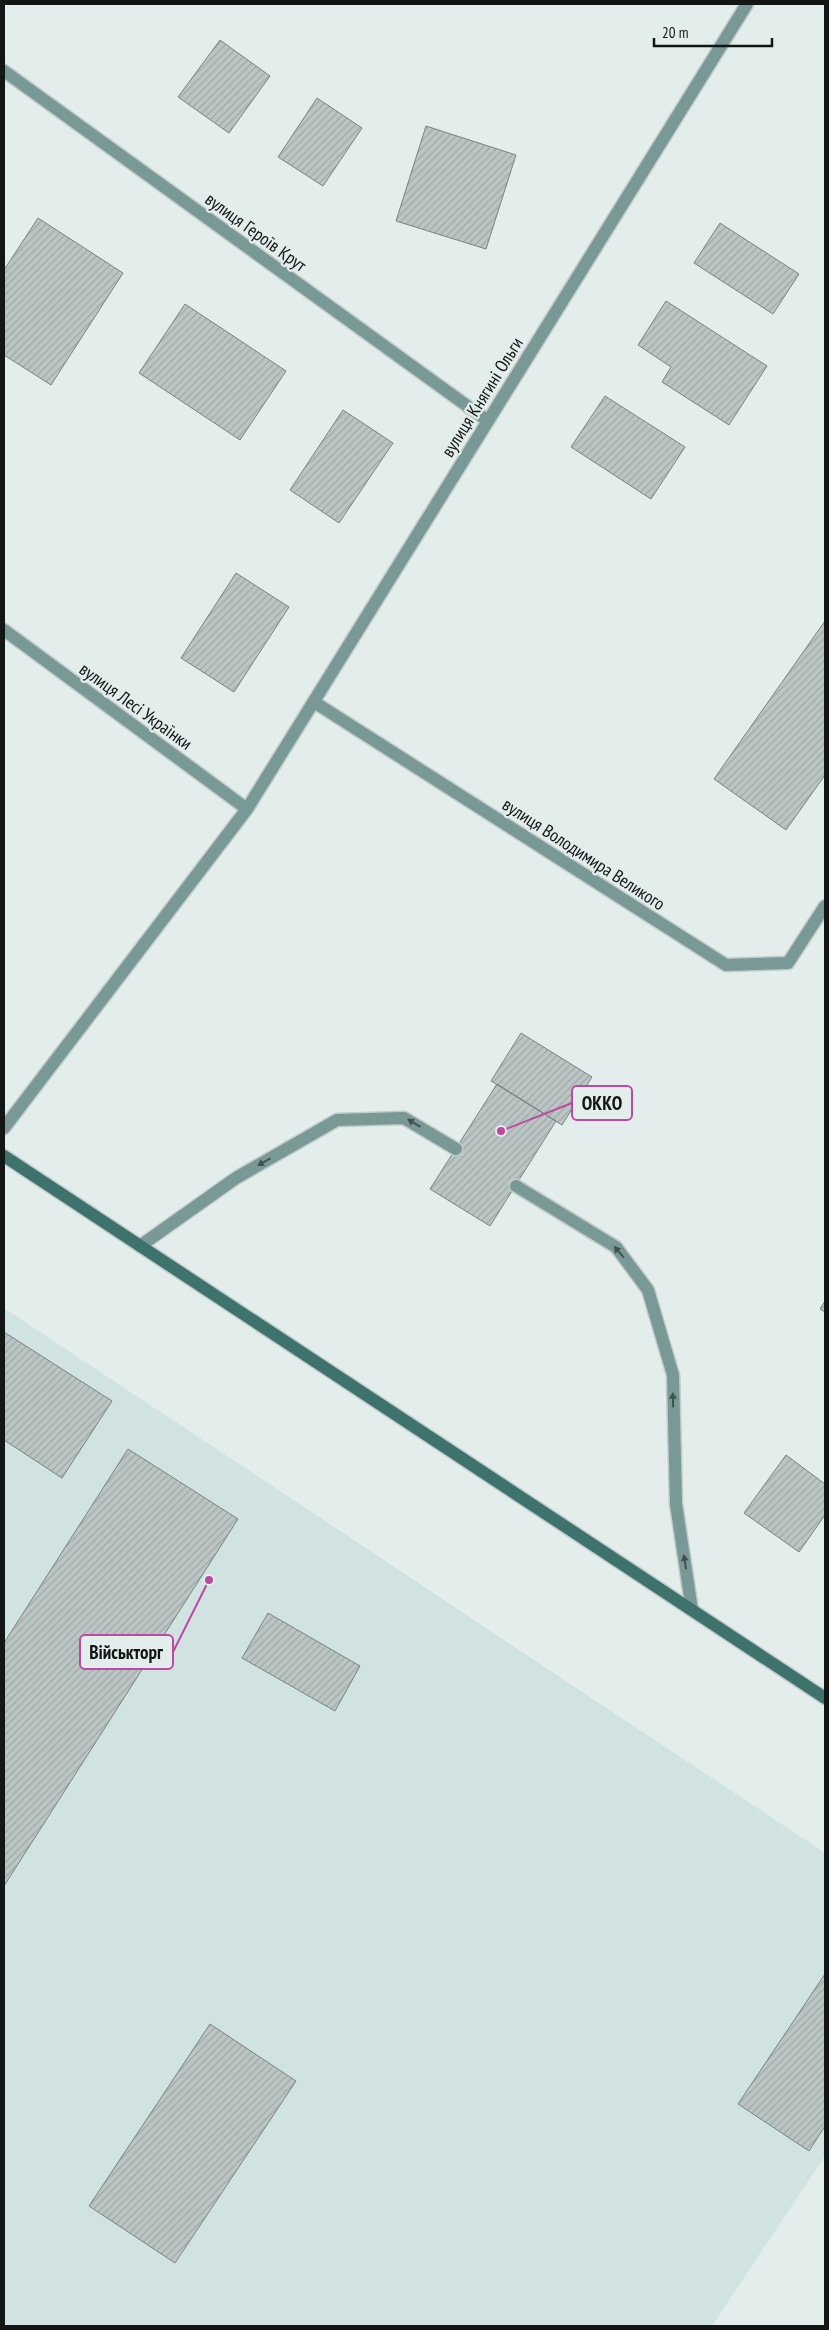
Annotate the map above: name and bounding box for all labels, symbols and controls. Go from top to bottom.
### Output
scale bar [654,15,772,47]
text: 20 m [662,23,688,42]
street label: вулиця Героїв Крут [201,187,311,277]
street label: вулиця Княгині Ольги [436,333,528,461]
street label: вулиця Лесі Українки [75,657,197,755]
street label: вулиця Володимира Великого [498,793,670,915]
callout: ОККО [572,1086,632,1120]
text: ОККО [582,1091,622,1115]
one-way arrow [407,1119,421,1128]
one-way arrow [258,1157,271,1166]
one-way arrow [613,1245,624,1258]
one-way arrow [669,1392,677,1408]
one-way arrow [680,1554,688,1570]
callout: Військторг [80,1635,173,1669]
text: Військторг [89,1640,163,1664]

